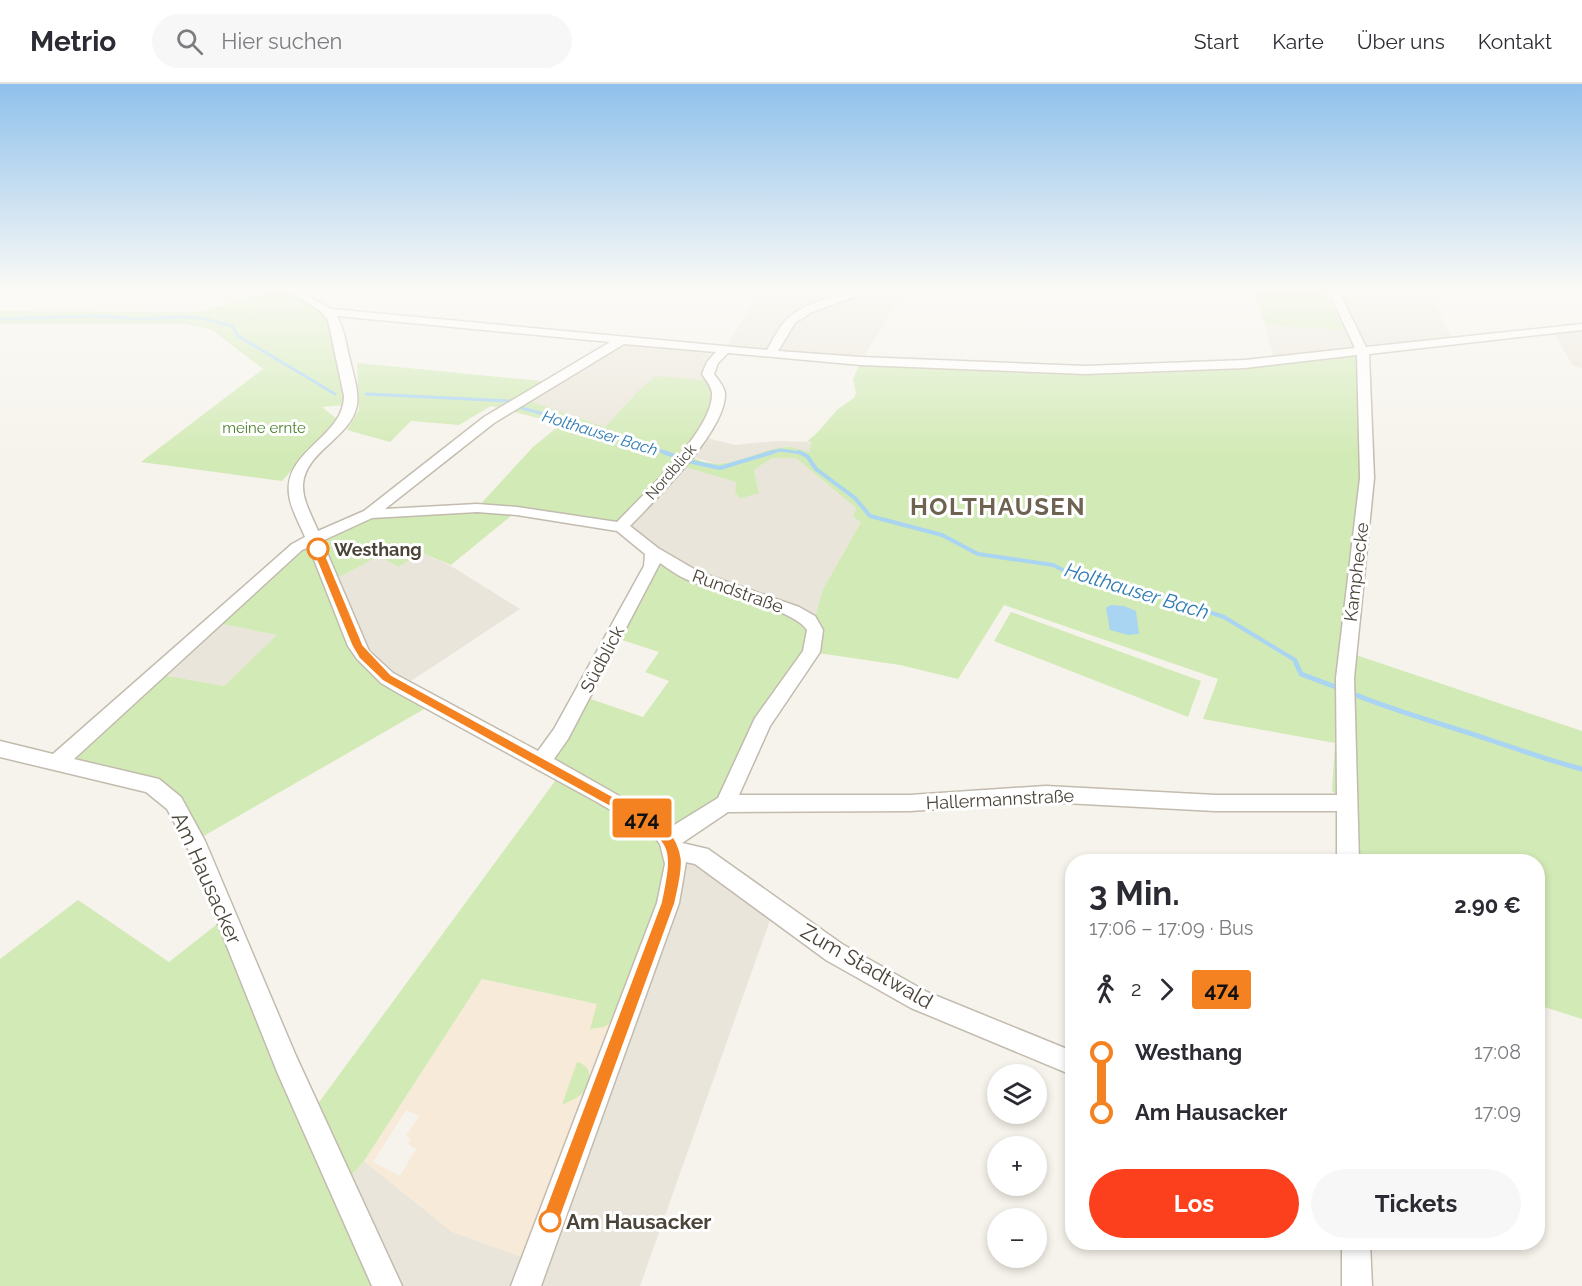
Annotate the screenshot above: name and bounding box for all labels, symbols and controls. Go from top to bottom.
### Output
search box [152,14,572,68]
text: Metrio [30,25,116,58]
icon: search [173,25,206,58]
text: Hier suchen [221,28,342,54]
text: Start [1194,29,1239,54]
text: Karte [1272,29,1324,54]
text: Über uns [1357,29,1445,54]
text: Kontakt [1478,29,1552,54]
water label: Holthauser Bach [540,406,660,460]
park label: meine ernte [222,419,306,437]
street label: Nordblick [642,441,700,503]
district label: HOLTHAUSEN [910,492,1086,521]
street label: Kamphecke [1340,521,1373,623]
marker: Westhang [307,538,329,560]
place label: Westhang [334,539,422,560]
water label: Holthauser Bach [1062,558,1212,624]
street label: Rundstraße [690,565,787,617]
street label: Südblick [576,622,628,696]
street label: Hallermannstraße [925,785,1075,813]
line badge: 474 [608,798,676,838]
text: 474 [625,806,659,831]
street label: Am Hausacker [167,808,247,948]
text: 3 Min. [1089,874,1180,913]
text: 2.90 € [1454,892,1521,918]
text: 17:06 – 17:09 · Bus [1089,916,1254,940]
street label: Zum Stadtwald [797,918,937,1014]
icon: walk [1089,973,1122,1006]
icon: forward [1150,973,1183,1006]
text: 2 [1131,977,1141,1001]
text: 474 [1204,977,1239,1002]
text: Westhang [1135,1039,1242,1065]
text: 17:08 [1474,1040,1521,1064]
map controls [987,1064,1047,1268]
button: layers [987,1064,1047,1124]
text: Am Hausacker [1135,1099,1287,1125]
text: 17:09 [1474,1100,1521,1124]
button: + [987,1136,1047,1196]
button: Los [1089,1169,1299,1238]
button: Tickets [1311,1169,1521,1238]
button: − [987,1208,1047,1268]
place label: Am Hausacker [566,1209,711,1234]
marker: Am Hausacker [539,1210,561,1232]

